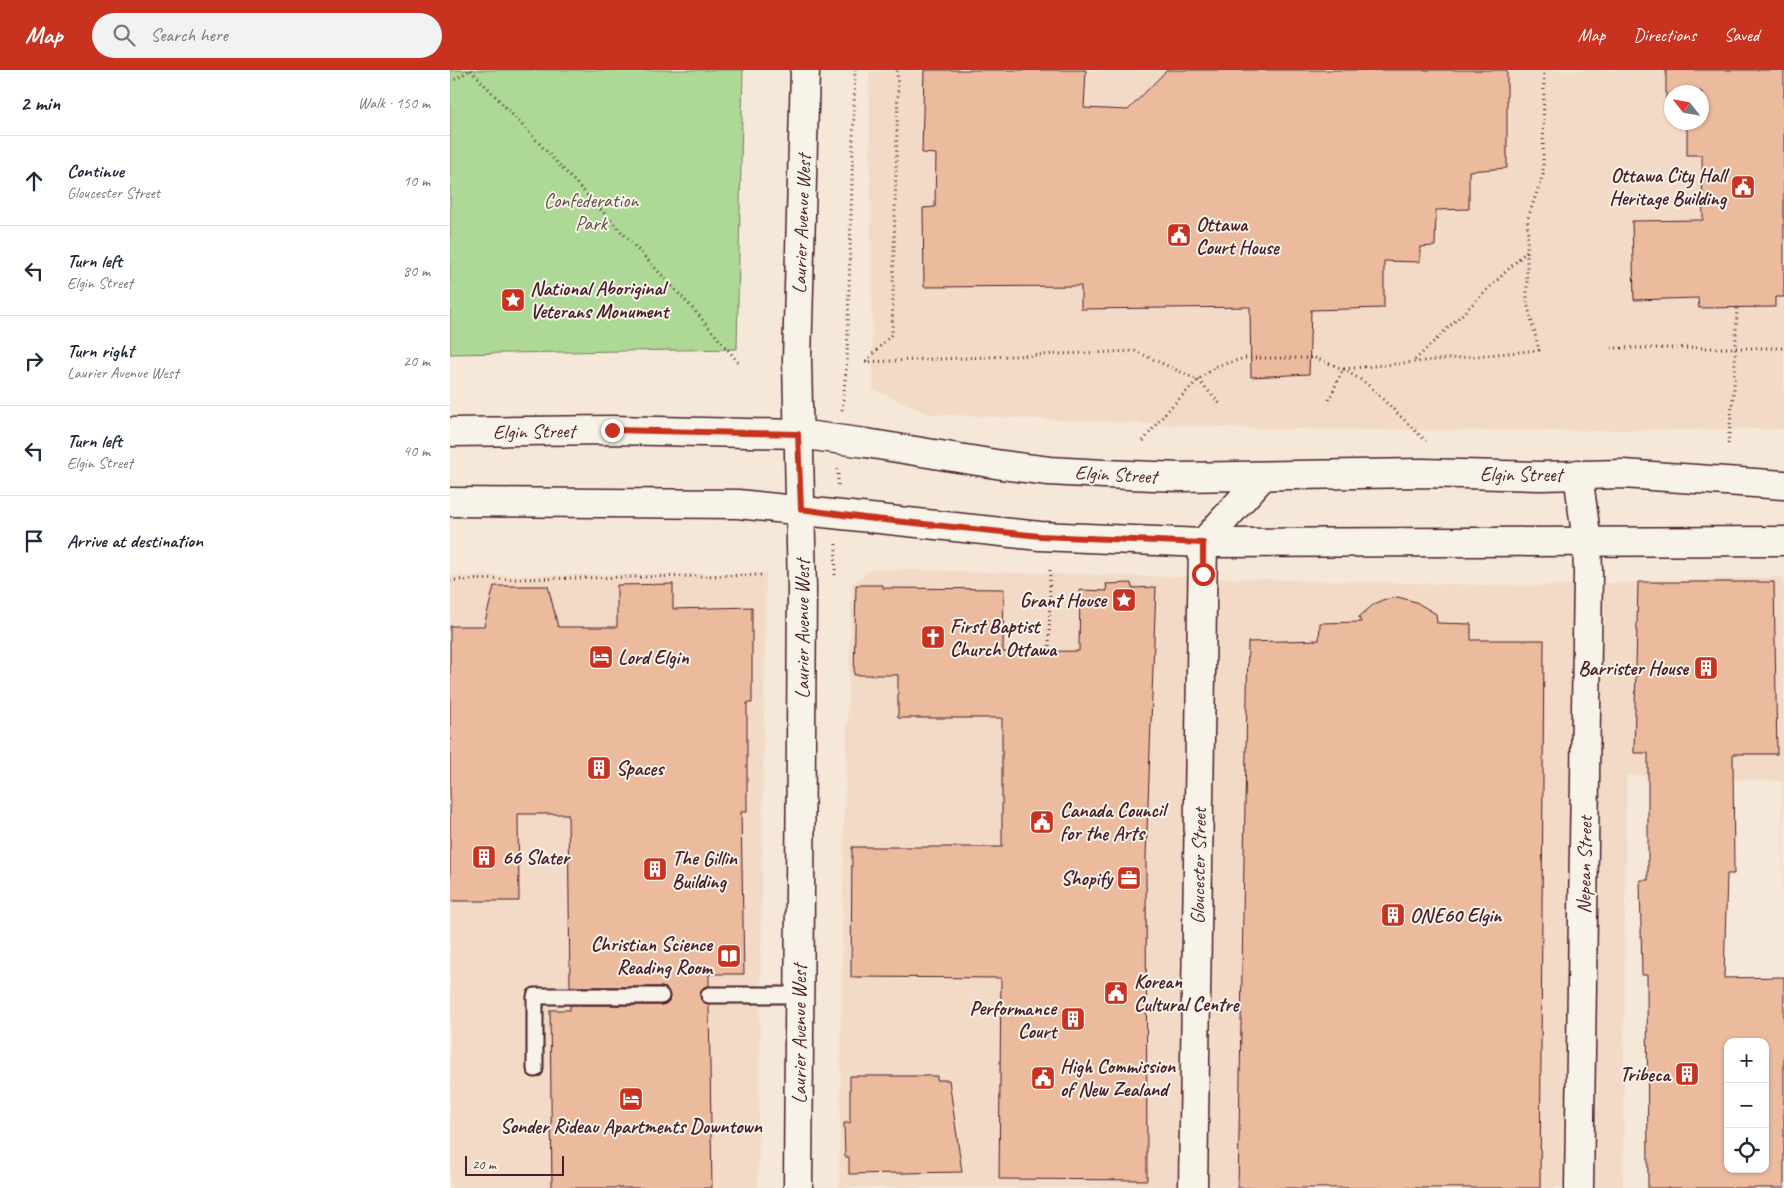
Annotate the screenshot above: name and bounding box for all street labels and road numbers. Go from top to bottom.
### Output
street label: Laurier Avenue West [787,151,817,294]
street label: Elgin Street [493,418,579,445]
street label: Elgin Street [1074,460,1161,489]
street label: Elgin Street [1480,462,1565,487]
street label: Laurier Avenue West [790,556,815,699]
street label: Gloucester Street [1185,805,1212,924]
street label: Nepean Street [1571,813,1598,914]
street label: Laurier Avenue West [787,961,812,1104]

